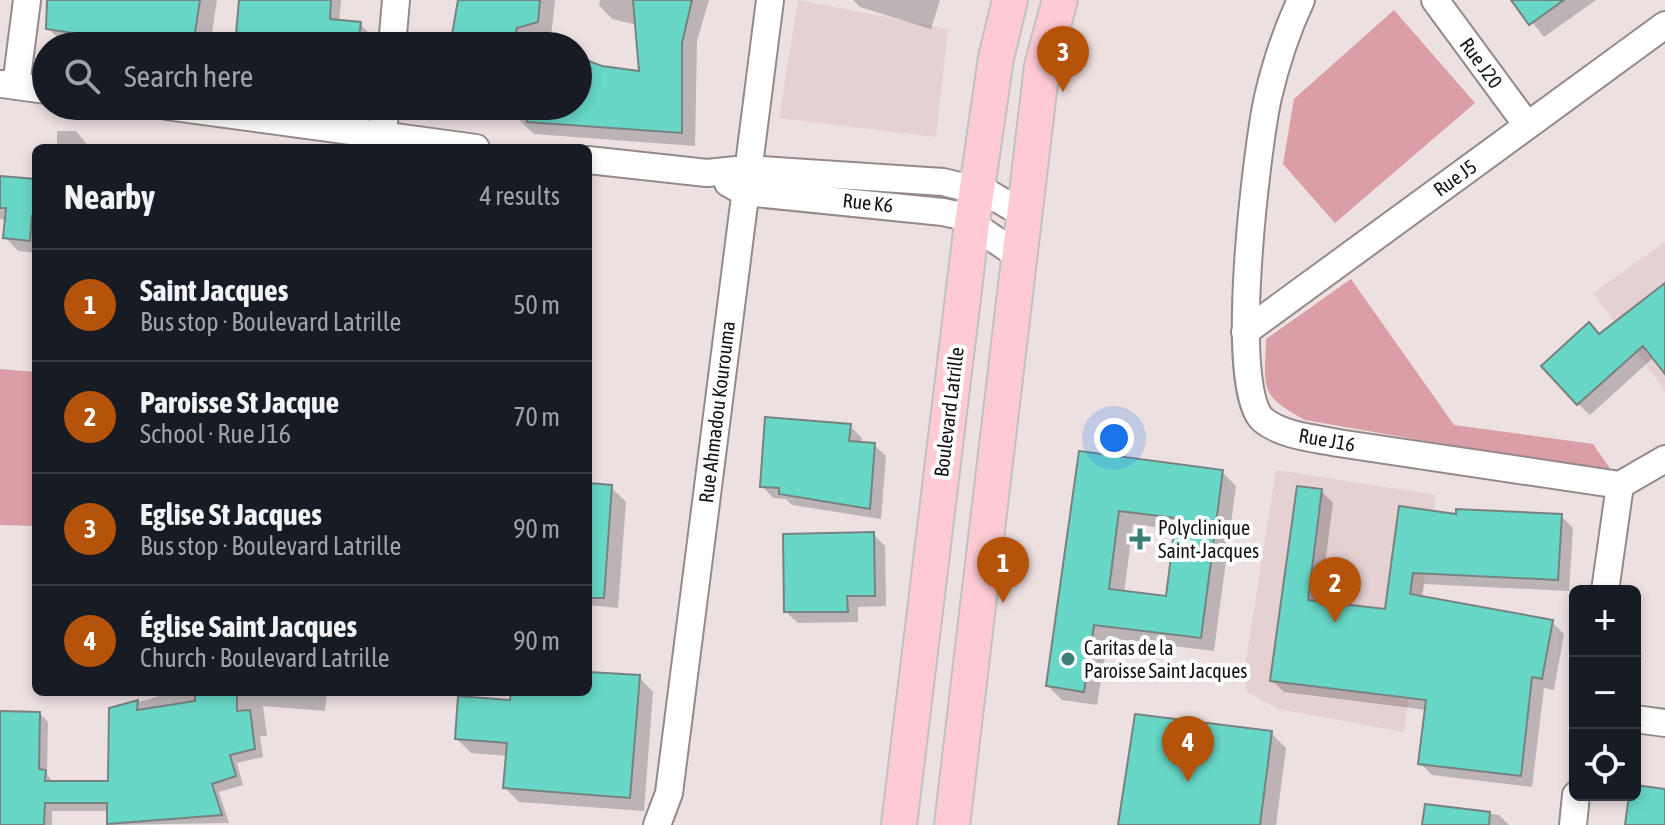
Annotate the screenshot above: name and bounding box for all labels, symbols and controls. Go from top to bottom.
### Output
pin: 3 [1037,26,1089,92]
search box [32,32,592,120]
street label: Rue J20 [1455,33,1507,92]
icon: search [60,54,104,98]
text: Search here [124,59,253,93]
street label: Rue J5 [1429,154,1481,201]
text: Nearby [64,177,155,216]
text: 4 results [479,181,560,211]
street label: Rue K6 [842,188,894,217]
text: Saint Jacques [140,273,288,307]
text: 1 [84,290,96,320]
text: 50 m [513,290,560,320]
text: Bus stop · Boulevard Latrille [140,307,401,337]
street label: Rue Ahmadou Kourouma [694,320,739,504]
street label: Boulevard Latrille [929,346,968,478]
text: Paroisse St Jacque [140,385,339,419]
text: 2 [84,402,96,432]
text: 70 m [513,402,560,432]
your location [1094,418,1134,458]
text: School · Rue J16 [140,419,291,449]
street label: Rue J16 [1297,423,1357,456]
text: Eglise St Jacques [140,497,322,531]
text: 3 [84,514,96,544]
text: 90 m [513,514,560,544]
place label: Polyclinique Saint-Jacques [1158,516,1259,562]
marker: Polyclinique Saint-Jacques [1129,528,1151,550]
text: Bus stop · Boulevard Latrille [140,531,401,561]
pin: 1 [977,537,1029,603]
pin: 2 [1309,557,1361,623]
map controls [1569,585,1641,801]
button: + [1569,585,1641,657]
text: Église Saint Jacques [140,609,357,643]
text: 4 [84,626,96,656]
text: 90 m [513,626,560,656]
place label: Caritas de la Paroisse Saint Jacques [1084,636,1247,682]
text: Church · Boulevard Latrille [140,643,389,673]
marker: Caritas de la Paroisse Saint Jacques [1059,650,1077,668]
button: − [1569,657,1641,729]
pin: 4 [1162,716,1214,782]
button: locate [1569,729,1641,801]

